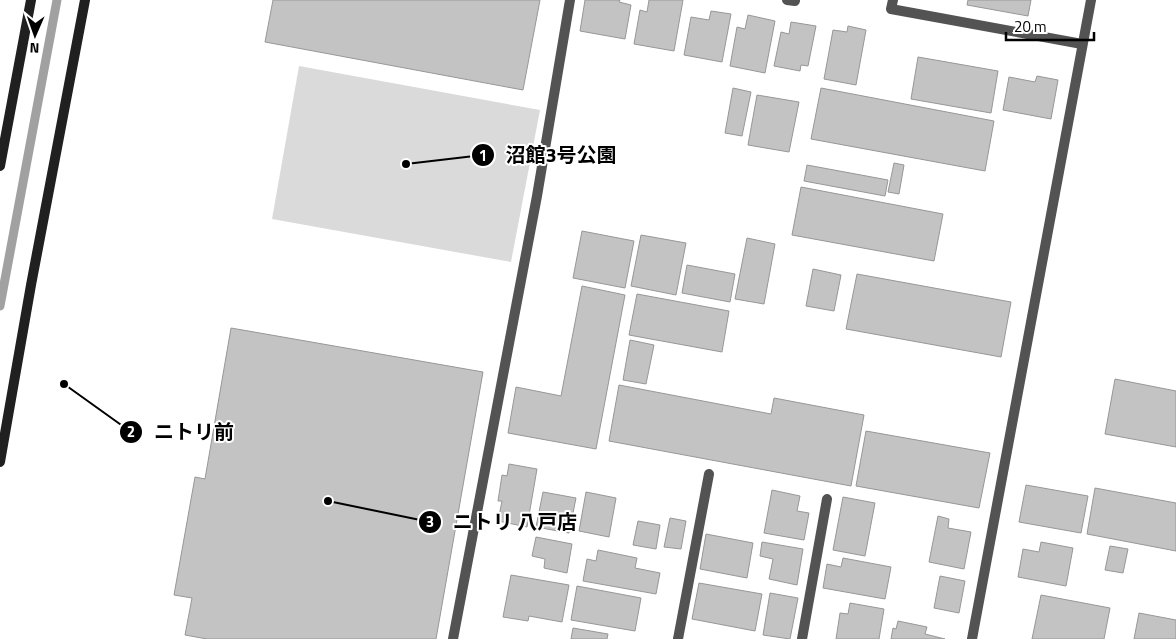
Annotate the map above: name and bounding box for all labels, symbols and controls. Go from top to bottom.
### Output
north arrow [10,10,60,60]
scale bar [1006,10,1094,42]
text: 20 m [1014,15,1047,38]
text: N [29,38,40,59]
callout: 沼館3号公園 [470,138,627,173]
text: 沼館3号公園 [505,139,617,170]
text: 1 [479,144,487,167]
callout: ニトリ前 [119,415,244,450]
text: ニトリ前 [154,416,234,447]
text: 2 [127,420,135,443]
callout: ニトリ 八戸店 [417,505,587,540]
text: ニトリ 八戸店 [453,506,577,537]
text: 3 [426,510,434,533]

